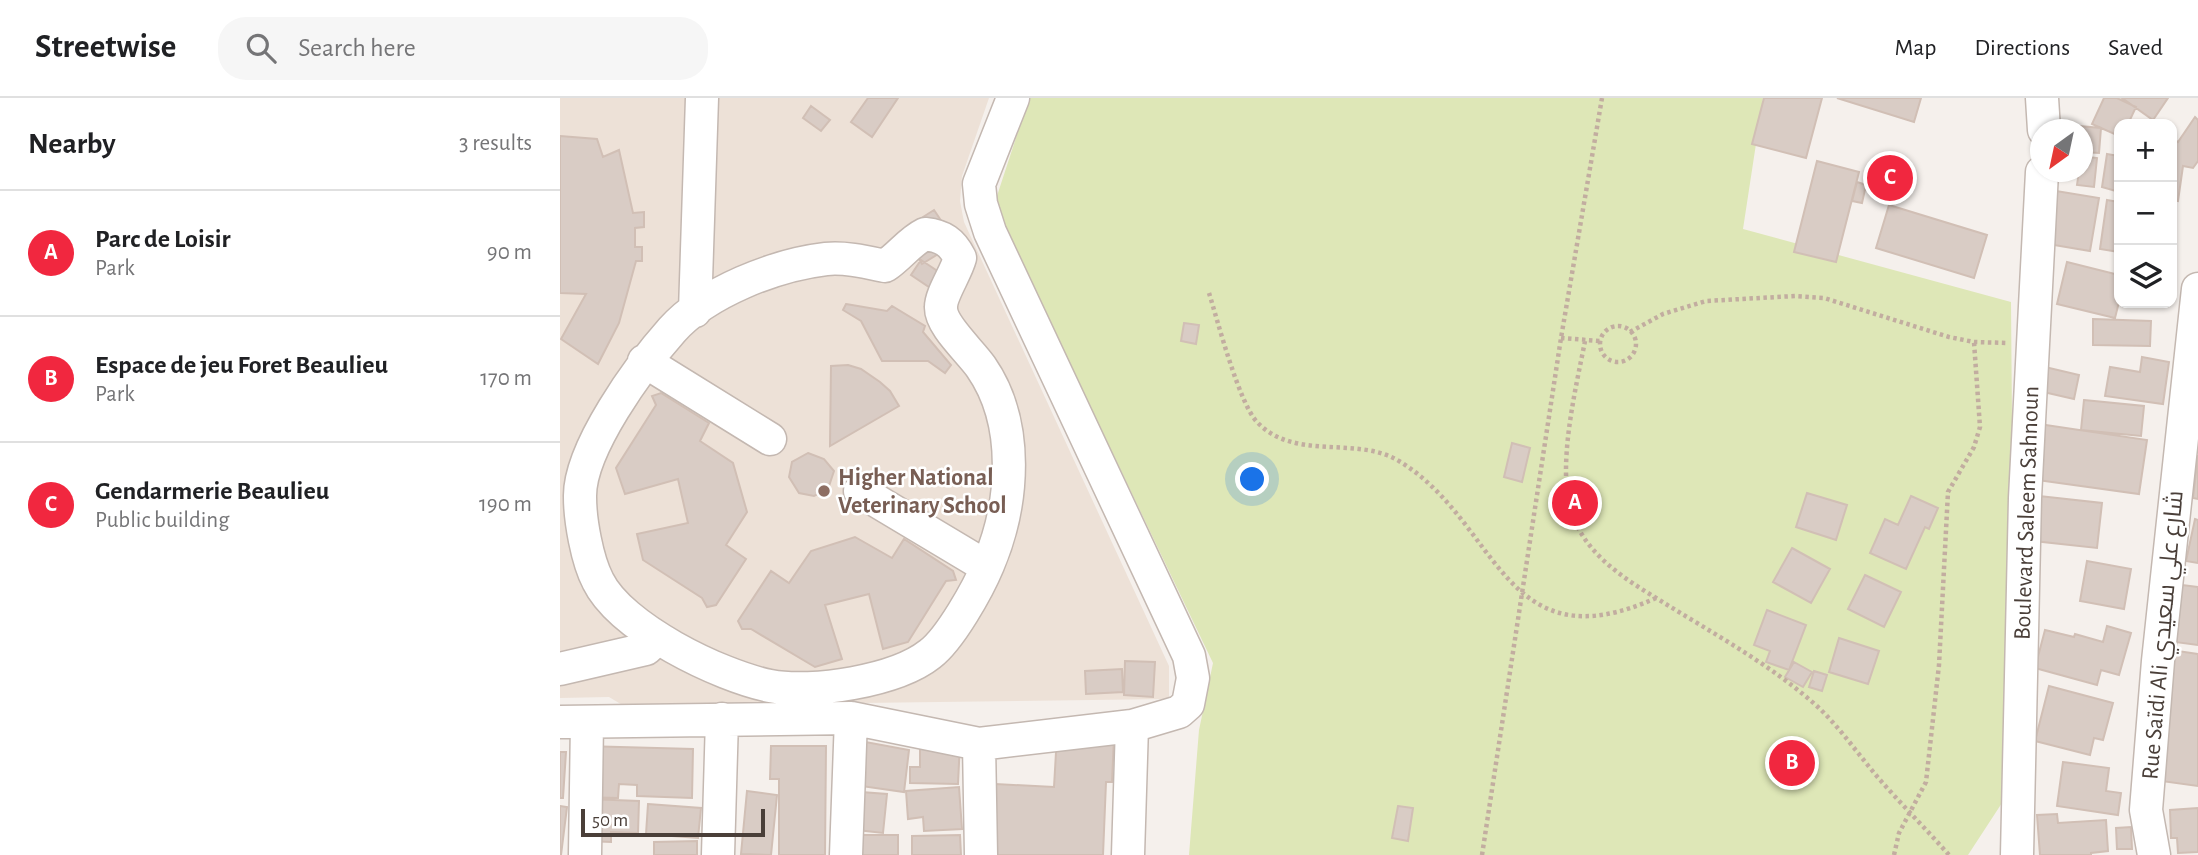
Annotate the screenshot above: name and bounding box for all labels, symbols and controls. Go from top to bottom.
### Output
search box [218,17,708,80]
icon: search [242,29,280,67]
text: Streetwise [35,31,176,64]
text: Search here [298,35,416,61]
text: Map [1894,36,1936,60]
text: Directions [1974,36,2070,60]
text: Saved [2108,36,2163,60]
north arrow [2030,119,2093,182]
map controls [2114,119,2177,308]
button: + [2114,119,2177,182]
text: Nearby [28,129,116,159]
text: 3 results [459,132,532,155]
pin: C [1867,152,1913,204]
button: − [2114,182,2177,245]
text: Parc de Loisir [95,226,231,252]
text: A [44,241,58,264]
text: 90 m [487,241,532,264]
button: layers [2114,245,2177,308]
text: Park [95,257,135,280]
text: Espace de jeu Foret Beaulieu [95,352,388,378]
text: B [44,367,58,390]
text: 170 m [480,367,532,390]
text: Park [95,383,135,406]
street label: Boulevard Saleem Sahnoun [2011,386,2043,641]
your location [1235,462,1269,496]
place label: Higher National Veterinary School [838,466,1007,518]
pin: A [1552,477,1598,529]
text: Gendarmerie Beaulieu [95,478,329,504]
marker: Higher National Veterinary School [816,483,832,499]
street label: Rue Saïdi Ali شارع علي سعيدي [2137,490,2194,781]
text: C [45,493,57,516]
text: 190 m [479,493,532,516]
text: Public building [95,509,229,532]
pin: B [1769,737,1815,789]
scale bar [581,806,765,838]
text: 50 m [592,811,628,830]

